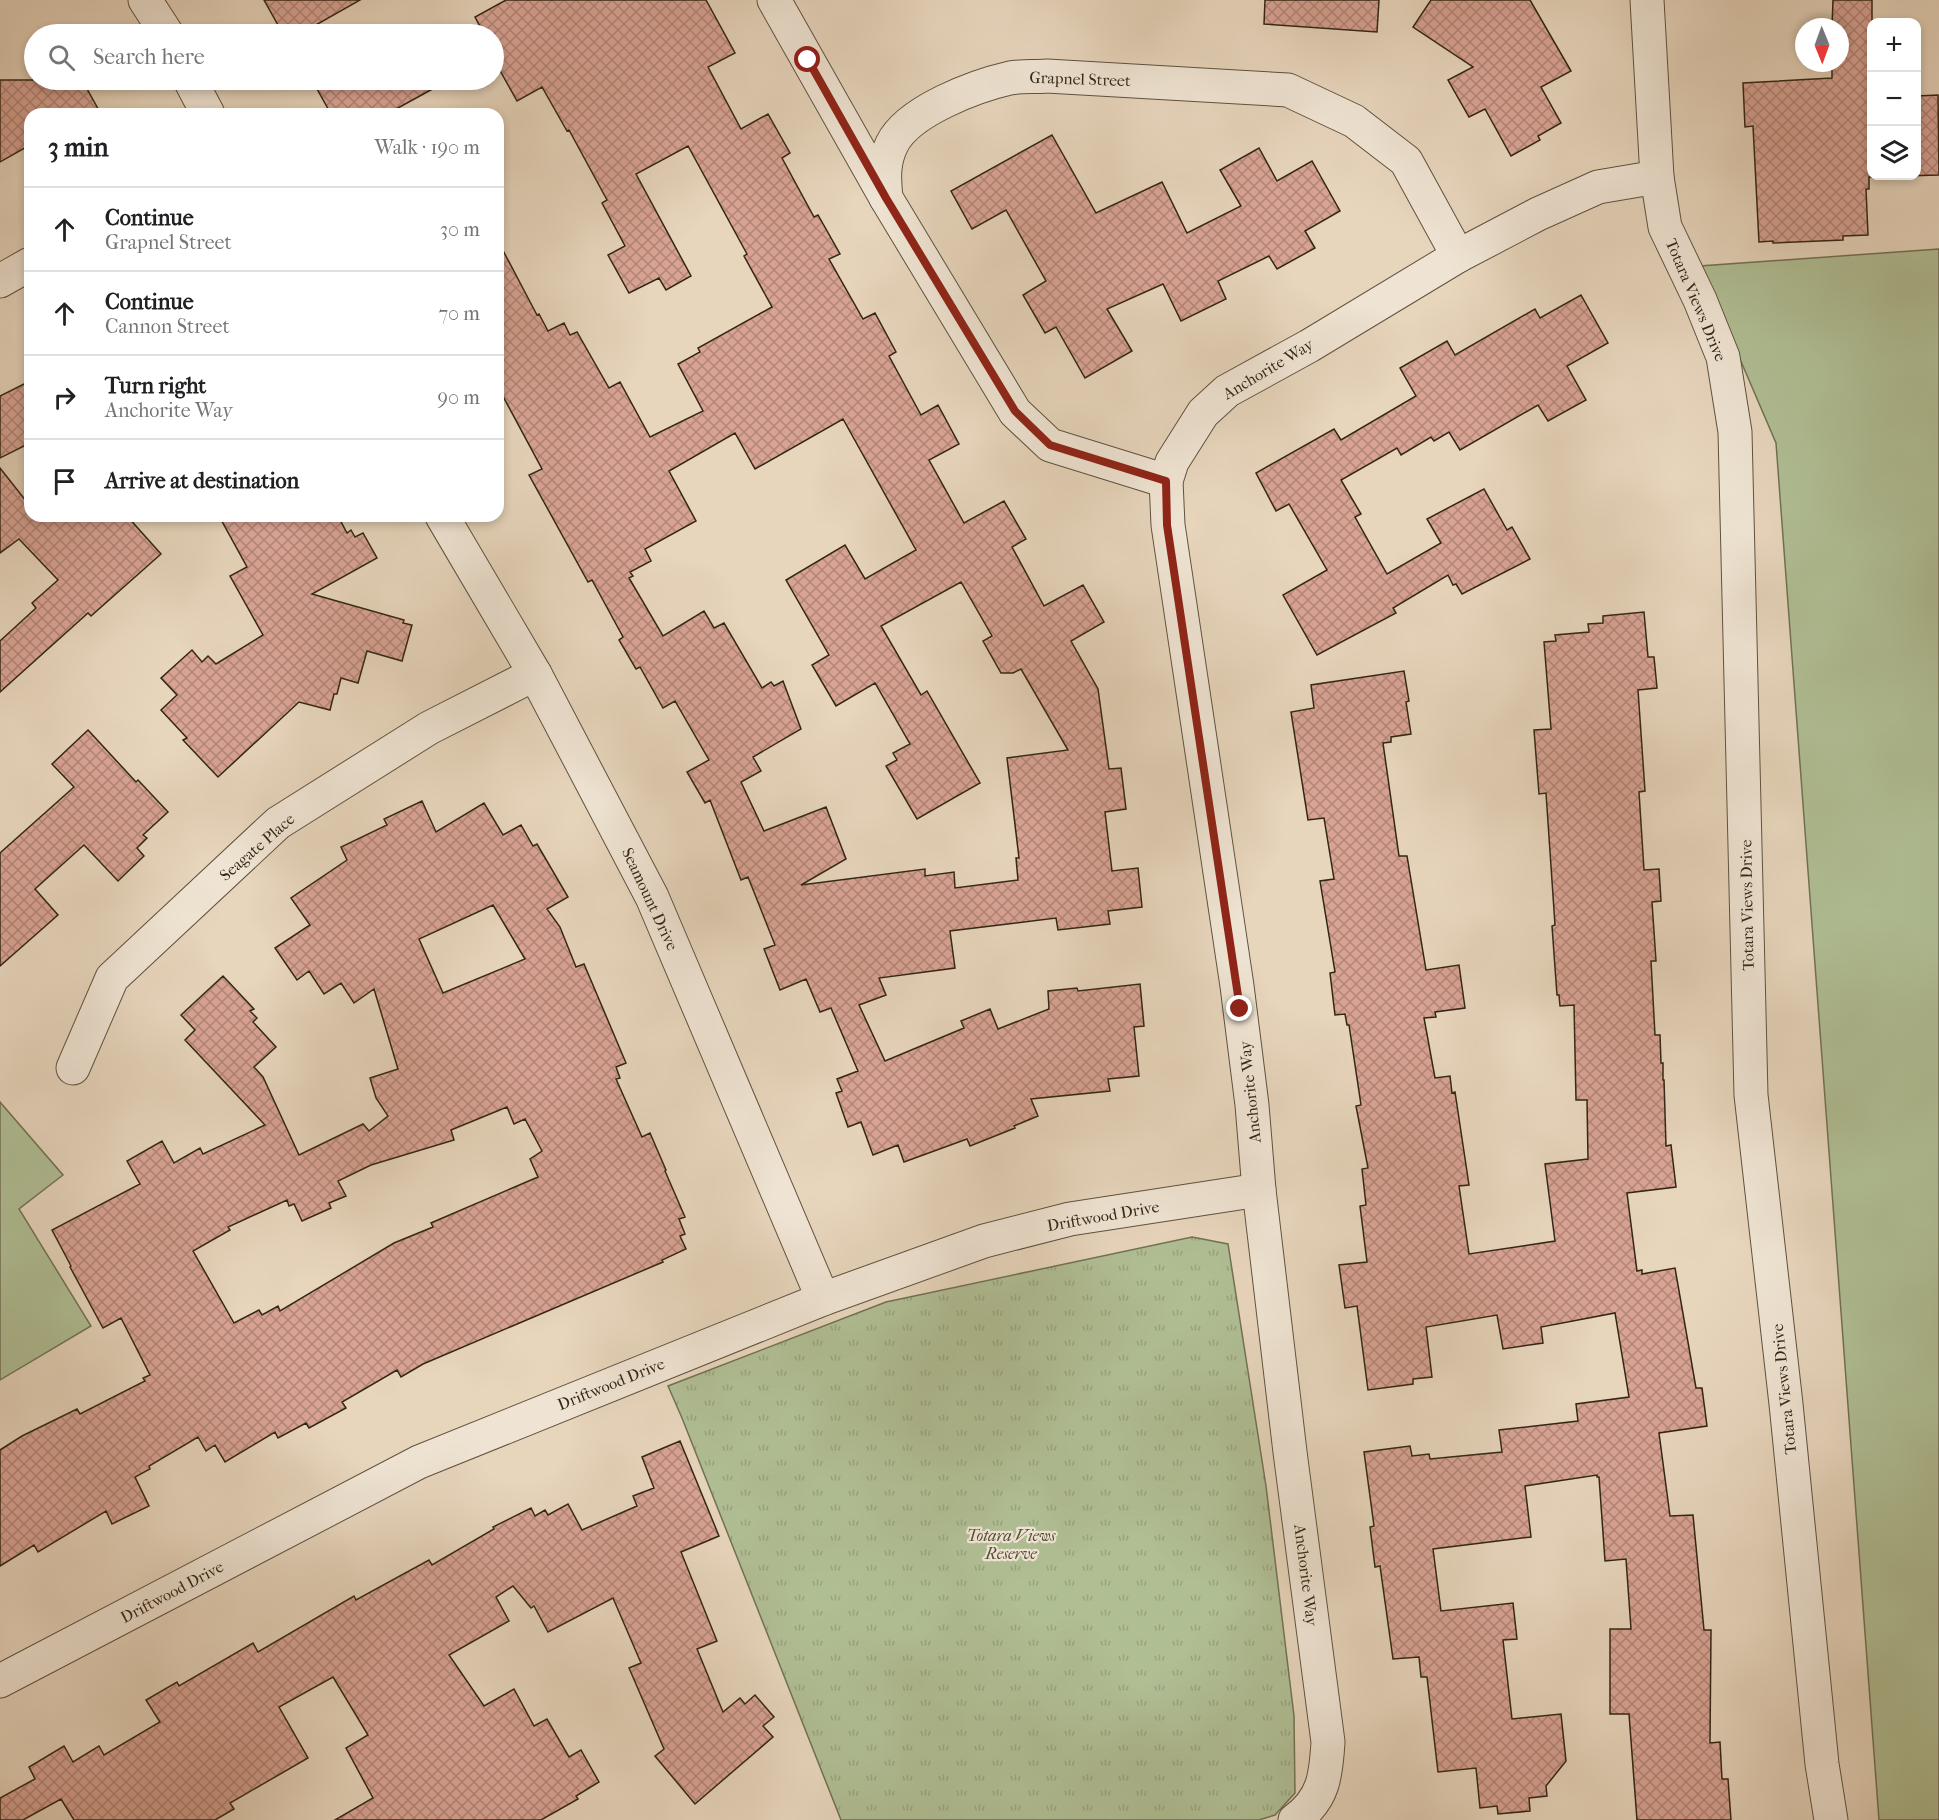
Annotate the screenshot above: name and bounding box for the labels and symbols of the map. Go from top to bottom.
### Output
north arrow [1795,18,1849,72]
route start [794,46,820,72]
street label: Grapnel Street [1029,68,1131,90]
street label: Totara Views Drive [1662,236,1730,364]
street label: Anchorite Way [1218,334,1317,404]
street label: Seagate Place [216,809,298,885]
street label: Totara Views Drive [1736,839,1758,971]
street label: Seamount Drive [618,845,682,953]
route end [1226,995,1252,1021]
street label: Anchorite Way [1235,1040,1265,1145]
street label: Driftwood Drive [1045,1197,1161,1235]
street label: Totara Views Drive [1768,1323,1800,1455]
street label: Driftwood Drive [555,1354,667,1414]
street label: Anchorite Way [1290,1522,1322,1627]
park label: Totara Views Reserve [967,1526,1056,1563]
street label: Driftwood Drive [117,1557,227,1627]

